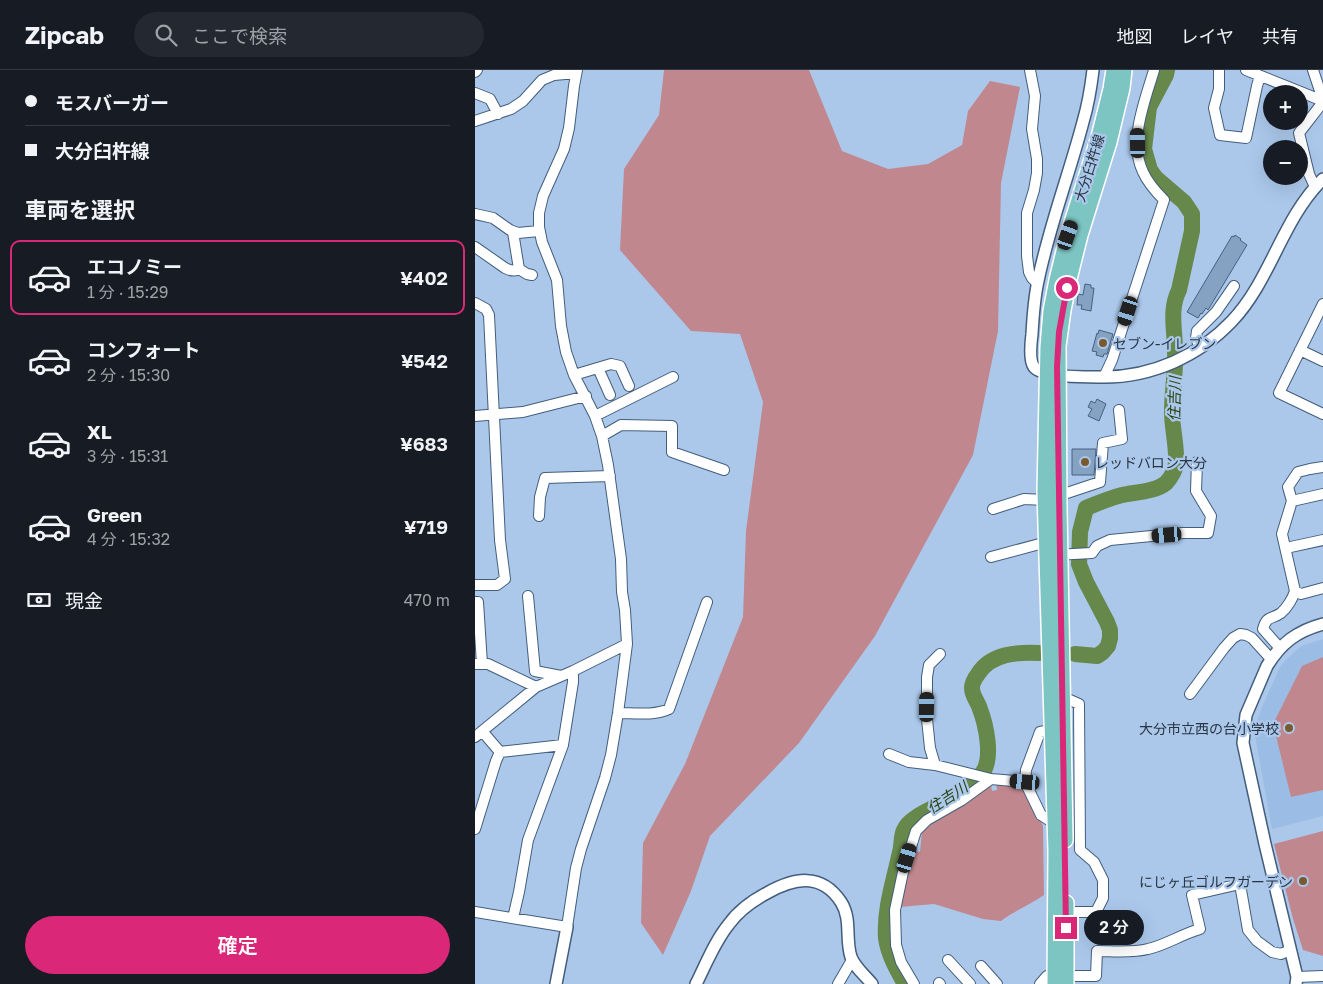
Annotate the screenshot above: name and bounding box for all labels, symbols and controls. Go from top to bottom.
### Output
search box [134,12,484,57]
text: Zipcab [25,20,104,49]
icon: search [152,21,180,49]
text: ここで検索 [192,24,287,47]
text: 地図 [1117,25,1153,47]
text: レイヤ [1181,25,1234,47]
text: 共有 [1262,25,1298,47]
map controls [1263,85,1308,185]
button: + [1263,85,1308,130]
text: モスバーガー [55,91,169,114]
car [1130,128,1145,158]
street label: 大分臼杵線 [1071,132,1107,204]
text: 大分臼杵線 [55,139,150,162]
button: − [1263,140,1308,185]
text: 車両を選択 [25,196,135,223]
car [1056,218,1079,252]
icon: car [27,255,72,300]
text: エコノミー [87,255,182,278]
text: ¥402 [400,266,448,289]
route start [1056,277,1078,299]
text: 1 分 · 15:29 [87,282,168,302]
car [1116,294,1139,328]
place label: セブン-イレブン [1113,335,1216,352]
marker: セブン-イレブン [1097,337,1109,349]
icon: car [27,338,72,383]
text: コンフォート [87,338,200,361]
text: ¥542 [401,349,448,372]
text: 2 分 · 15:30 [87,365,170,385]
water label: 住吉川 [1165,374,1183,422]
text: XL [87,420,112,443]
icon: car [27,421,72,466]
text: ¥683 [400,432,448,455]
text: 3 分 · 15:31 [87,446,168,466]
place label: レッドバロン大分 [1095,454,1207,471]
marker: レッドバロン大分 [1079,456,1091,468]
text: Green [87,503,142,526]
icon: car [27,504,72,549]
text: ¥719 [404,515,448,538]
car [1151,526,1182,544]
text: 4 分 · 15:32 [87,529,170,549]
icon: cash [25,586,53,614]
text: 現金 [65,589,103,612]
text: 470 m [404,590,450,610]
car [919,692,934,722]
place label: 大分市立西の台小学校 [1139,720,1279,737]
marker: 大分市立西の台小学校 [1283,722,1295,734]
car [1009,773,1040,791]
water label: 住吉川 [923,776,972,817]
car [895,841,918,875]
place label: にじヶ丘ゴルフガーデン [1139,873,1293,890]
marker: にじヶ丘ゴルフガーデン [1297,875,1309,887]
callout: 2 分 [1083,910,1143,946]
button: 確定 [25,916,450,974]
route end [1055,917,1077,939]
text: 2 分 [1099,917,1129,937]

